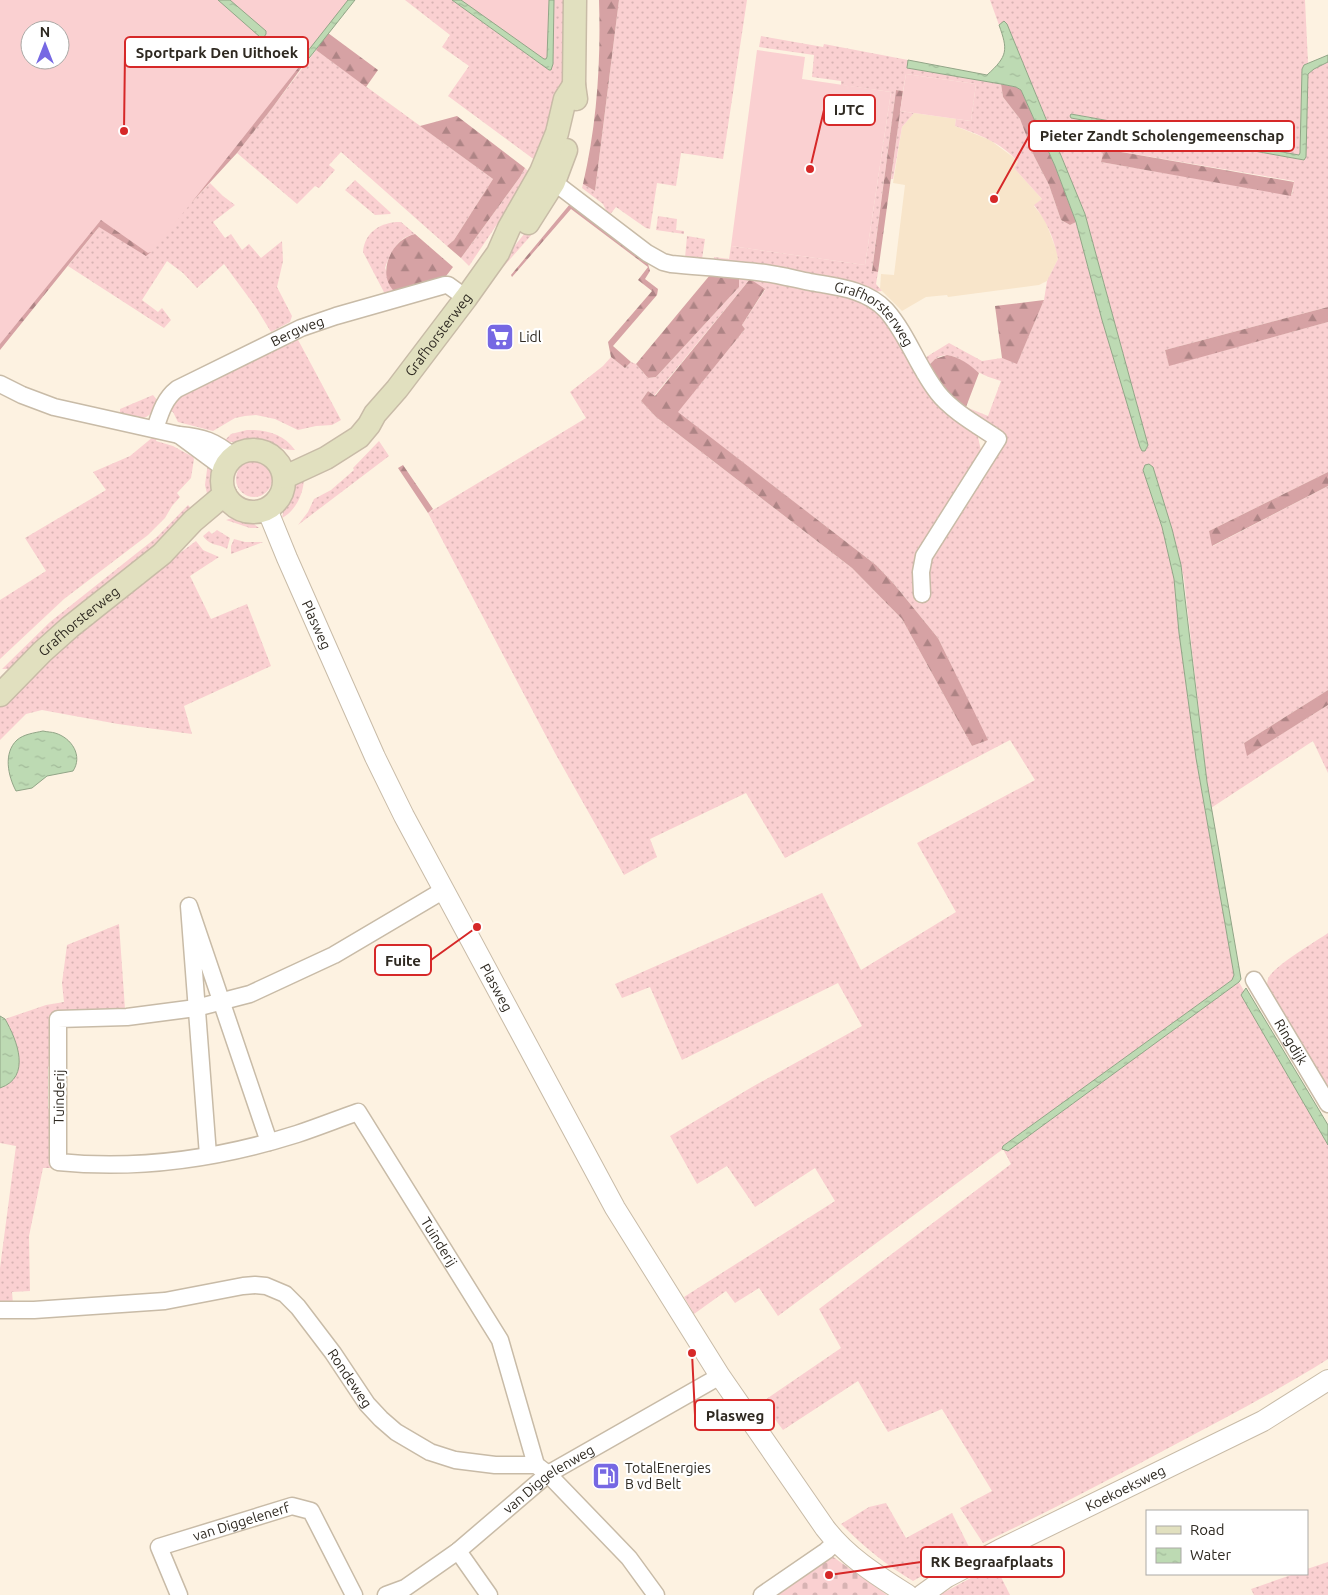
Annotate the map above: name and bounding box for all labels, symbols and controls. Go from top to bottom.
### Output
north arrow [20,20,70,70]
text: N [40,24,50,40]
callout: Sportpark Den Uithoek [125,37,308,67]
text: Sportpark Den Uithoek [136,44,299,61]
callout: IJTC [824,95,875,125]
text: IJTC [834,101,865,118]
callout: Pieter Zandt Scholengemeenschap [1029,121,1294,151]
text: Pieter Zandt Scholengemeenschap [1040,127,1284,144]
street label: Grafhorsterweg [833,278,917,349]
street label: Grafhorsterweg [402,290,475,379]
street label: Bergweg [268,313,326,350]
supermarket icon: Lidl [485,322,515,352]
place label: Lidl [519,329,542,345]
street label: Grafhorsterweg [35,583,122,659]
street label: Plasweg [299,598,334,652]
callout: Fuite [375,945,431,975]
text: Fuite [385,952,421,969]
street label: Plasweg [477,961,516,1014]
street label: Ringdijk [1271,1016,1311,1068]
street label: Tuinderij [51,1069,67,1125]
street label: Tuinderij [418,1214,460,1270]
street label: Rondeweg [324,1346,375,1411]
callout: Plasweg [695,1400,774,1430]
text: Plasweg [706,1407,764,1424]
street label: van Diggelenweg [500,1441,597,1517]
place label: TotalEnergies B vd Belt [625,1460,711,1492]
fuel station icon: TotalEnergies B vd Belt [591,1461,621,1491]
street label: Koekoeksweg [1083,1462,1168,1515]
street label: van Diggelenerf [191,1499,292,1544]
legend [1146,1510,1308,1575]
text: Road [1190,1521,1225,1538]
text: Water [1190,1546,1231,1563]
callout: RK Begraafplaats [921,1547,1064,1577]
text: RK Begraafplaats [931,1553,1053,1570]

